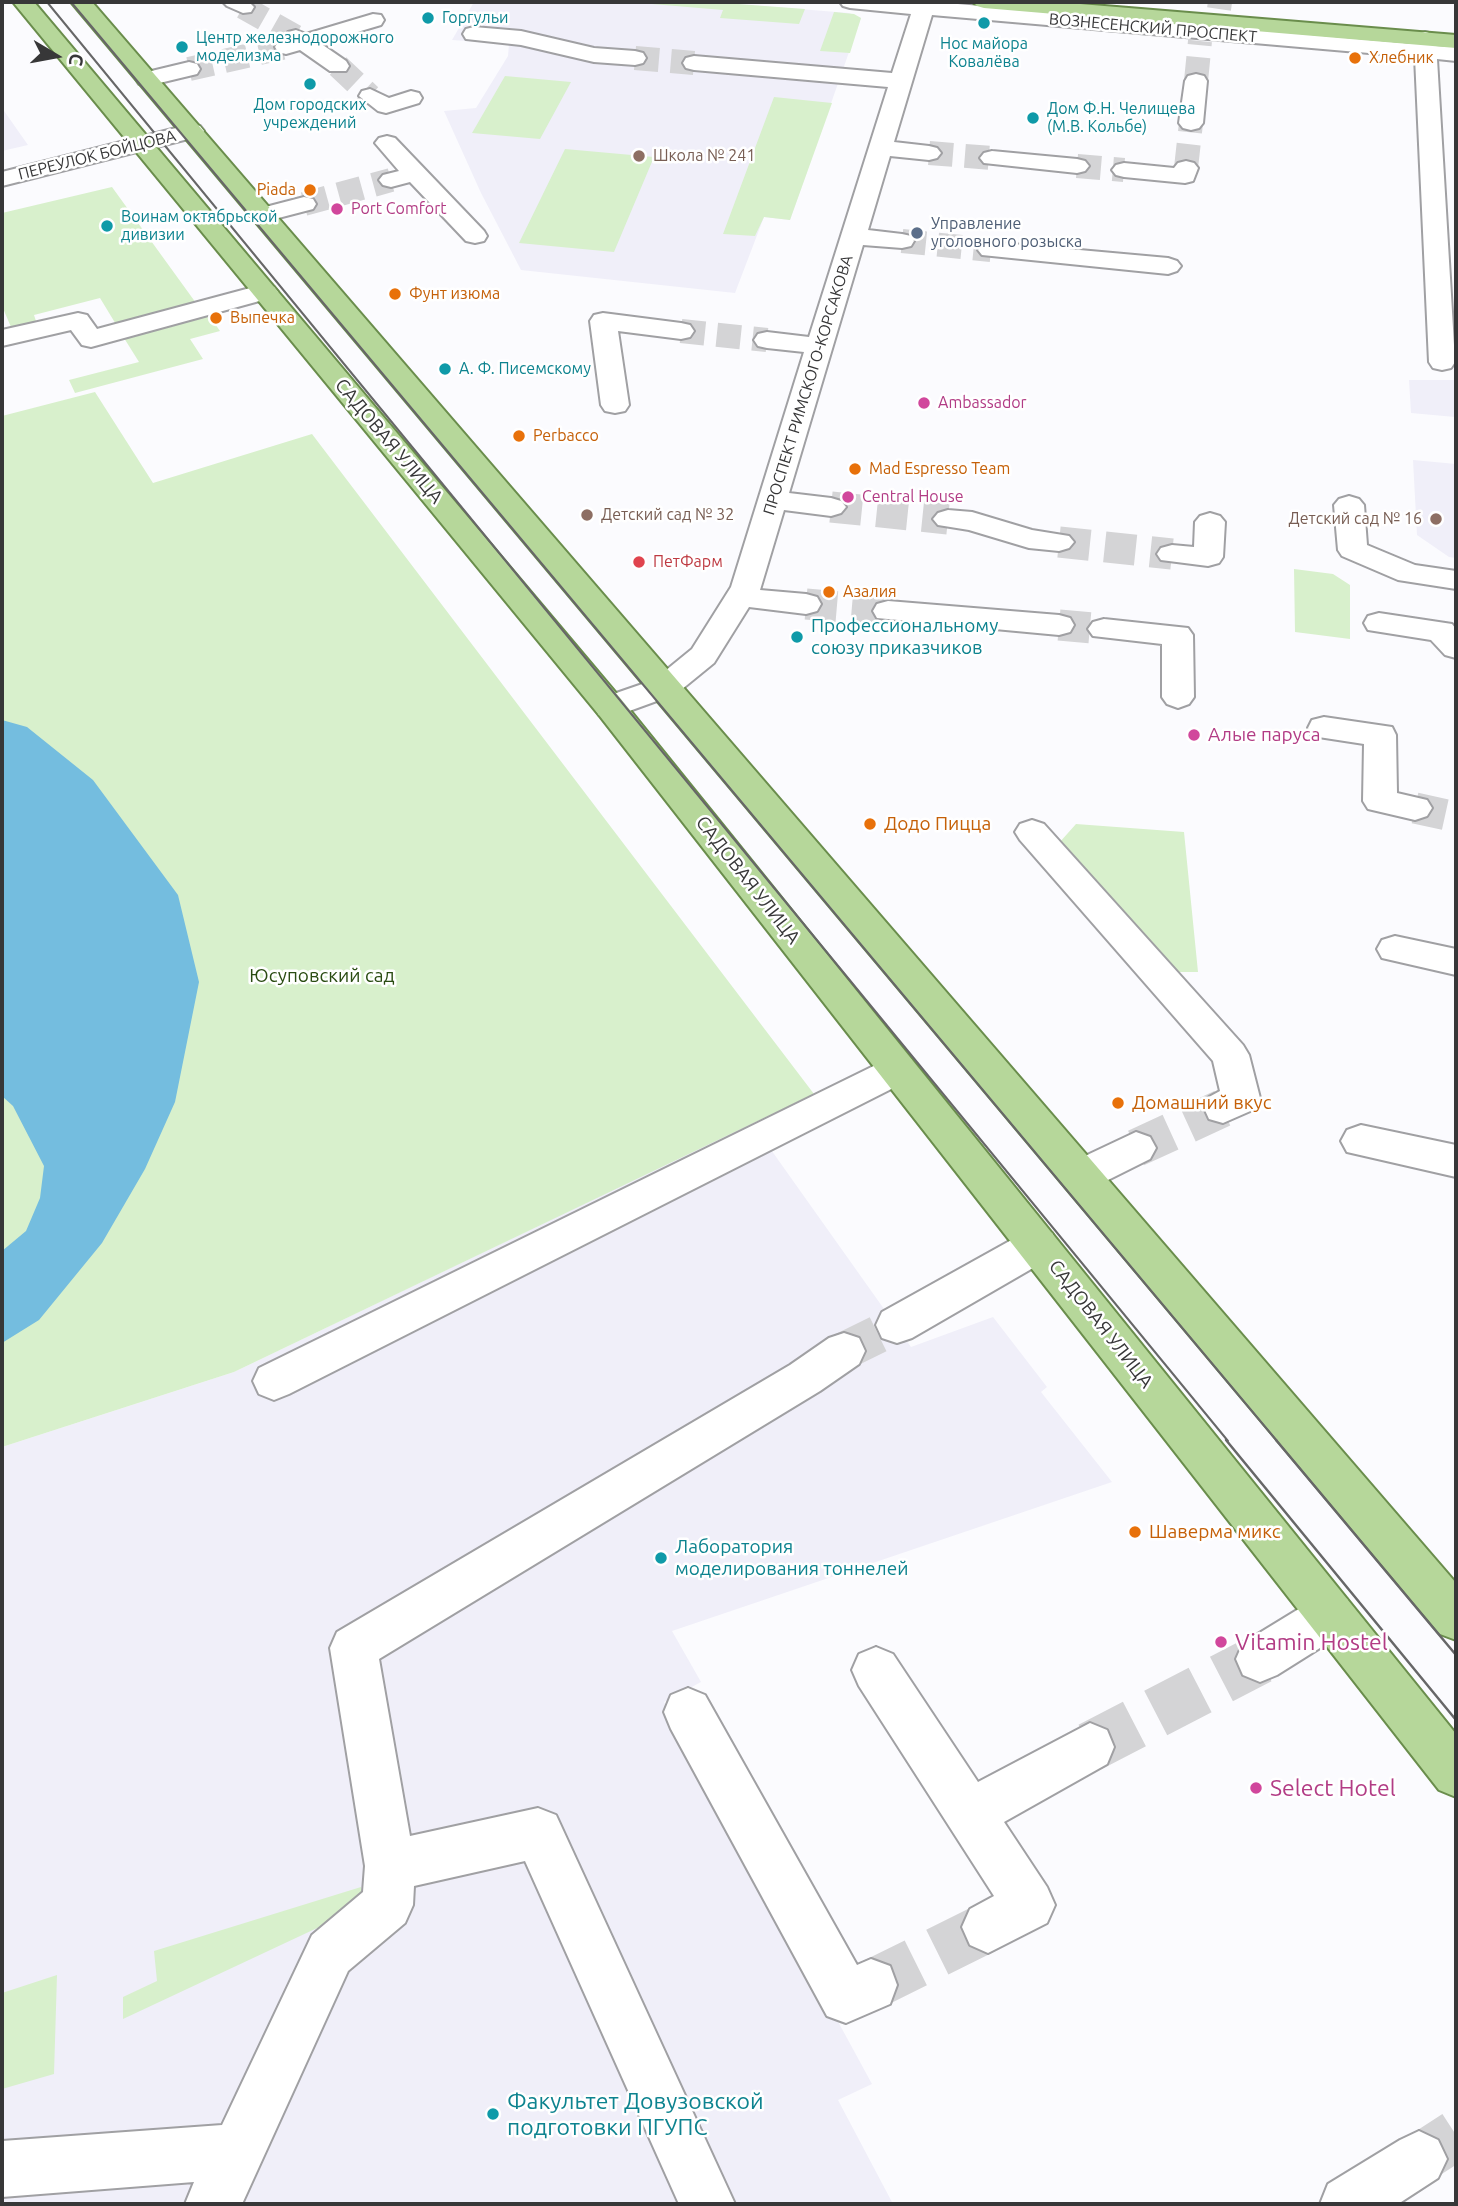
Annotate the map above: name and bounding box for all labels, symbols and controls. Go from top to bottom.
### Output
place label: Горгульи [442,8,508,28]
street label: ВОЗНЕСЕНСКИЙ ПРОСПЕКТ [1048,9,1258,47]
marker: Горгульи [420,10,436,26]
marker: Нос майора Ковалёва [976,15,992,31]
north arrow [21,21,91,91]
place label: Центр железнодорожного моделизма [196,28,394,66]
place label: Нос майора Ковалёва [940,34,1028,72]
marker: Центр железнодорожного моделизма [174,39,190,55]
place label: Хлебник [1369,48,1434,68]
marker: Хлебник [1347,50,1363,66]
text: С [65,52,89,68]
marker: Дом городских учреждений [302,76,318,92]
place label: Дом городских учреждений [254,95,366,133]
place label: Дом Ф.Н. Челищева (М.В. Кольбе) [1047,99,1195,137]
marker: Дом Ф.Н. Челищева (М.В. Кольбе) [1025,110,1041,126]
street label: ПЕРЕУЛОК БОЙЦОВА [16,126,178,184]
place label: Школа № 241 [653,146,755,166]
marker: Школа № 241 [631,148,647,164]
place label: Piada [257,180,296,200]
marker: Piada [302,182,318,198]
place label: Port Comfort [351,199,447,219]
marker: Port Comfort [329,201,345,217]
place label: Воинам октябрьской дивизии [121,207,277,245]
place label: Управление уголовного розыска [931,214,1082,252]
marker: Воинам октябрьской дивизии [99,218,115,234]
marker: Управление уголовного розыска [909,225,925,241]
street label: ПРОСПЕКТ РИМСКОГО-КОРСАКОВА [759,253,857,517]
place label: Фунт изюма [409,284,500,304]
marker: Фунт изюма [387,286,403,302]
place label: Выпечка [230,308,295,328]
marker: Выпечка [208,310,224,326]
place label: А. Ф. Писемскому [459,359,591,379]
marker: А. Ф. Писемскому [437,361,453,377]
street label: САДОВАЯ УЛИЦА [330,374,448,508]
place label: Ambassador [938,393,1027,413]
marker: Ambassador [916,395,932,411]
place label: Perbacco [533,426,599,446]
marker: Perbacco [511,428,527,444]
place label: Mad Espresso Team [869,459,1010,479]
marker: Mad Espresso Team [847,461,863,477]
place label: Central House [862,487,964,507]
marker: Central House [840,489,856,505]
place label: Детский сад № 32 [601,505,734,525]
marker: Детский сад № 32 [579,507,595,523]
place label: Детский сад № 16 [1289,509,1422,529]
marker: Детский сад № 16 [1428,511,1444,527]
place label: ПетФарм [653,552,723,572]
marker: ПетФарм [631,554,647,570]
place label: Азалия [843,582,897,602]
marker: Азалия [821,584,837,600]
place label: Профессиональному союзу приказчиков [811,615,998,659]
marker: Профессиональному союзу приказчиков [789,629,805,645]
place label: Алые паруса [1208,724,1320,746]
marker: Алые паруса [1186,727,1202,743]
street label: САДОВАЯ УЛИЦА [691,811,805,949]
place label: Додо Пицца [884,813,991,835]
marker: Додо Пицца [862,816,878,832]
park label: Юсуповский сад [249,965,395,987]
place label: Домашний вкус [1132,1092,1272,1114]
marker: Домашний вкус [1110,1095,1126,1111]
street label: САДОВАЯ УЛИЦА [1044,1255,1158,1393]
place label: Шаверма микс [1149,1521,1281,1543]
marker: Шаверма микс [1127,1524,1143,1540]
place label: Лаборатория моделирования тоннелей [675,1536,908,1580]
marker: Лаборатория моделирования тоннелей [653,1550,669,1566]
place label: Vitamin Hostel [1235,1628,1388,1656]
marker: Vitamin Hostel [1213,1634,1229,1650]
place label: Select Hotel [1270,1774,1396,1802]
marker: Select Hotel [1248,1780,1264,1796]
place label: Факультет Довузовской подготовки ПГУПС [507,2087,764,2141]
marker: Факультет Довузовской подготовки ПГУПС [485,2106,501,2122]

